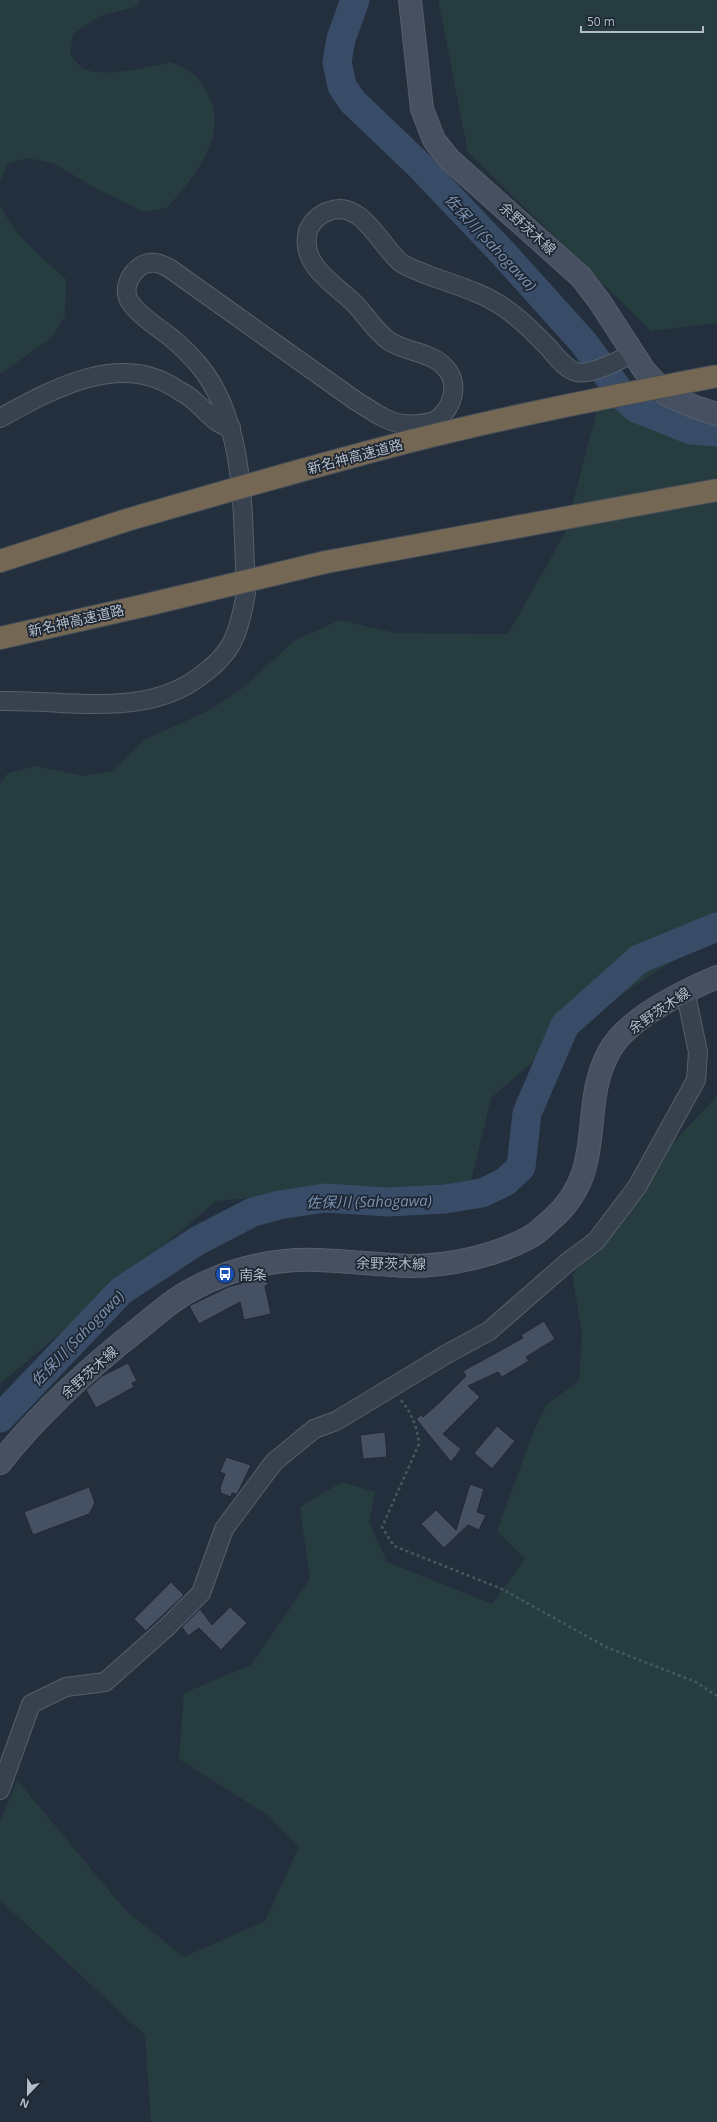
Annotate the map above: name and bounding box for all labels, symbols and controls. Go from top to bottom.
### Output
scale bar [581,8,703,34]
text: 50 m [587,13,615,30]
water label: 佐保川 (Sahogawa) [441,189,541,295]
street label: 余野茨木線 [496,198,560,258]
street label: 新名神高速道路 [305,434,405,478]
street label: 新名神高速道路 [26,600,126,640]
street label: 余野茨木線 [625,983,693,1037]
water label: 佐保川 (Sahogawa) [306,1190,432,1212]
street label: 余野茨木線 [356,1253,426,1273]
bus stop icon: 南条 [214,1263,236,1285]
place label: 南条 [239,1265,267,1284]
water label: 佐保川 (Sahogawa) [26,1286,128,1390]
street label: 余野茨木線 [57,1342,121,1402]
north arrow [8,2074,48,2114]
text: N [17,2095,31,2112]

